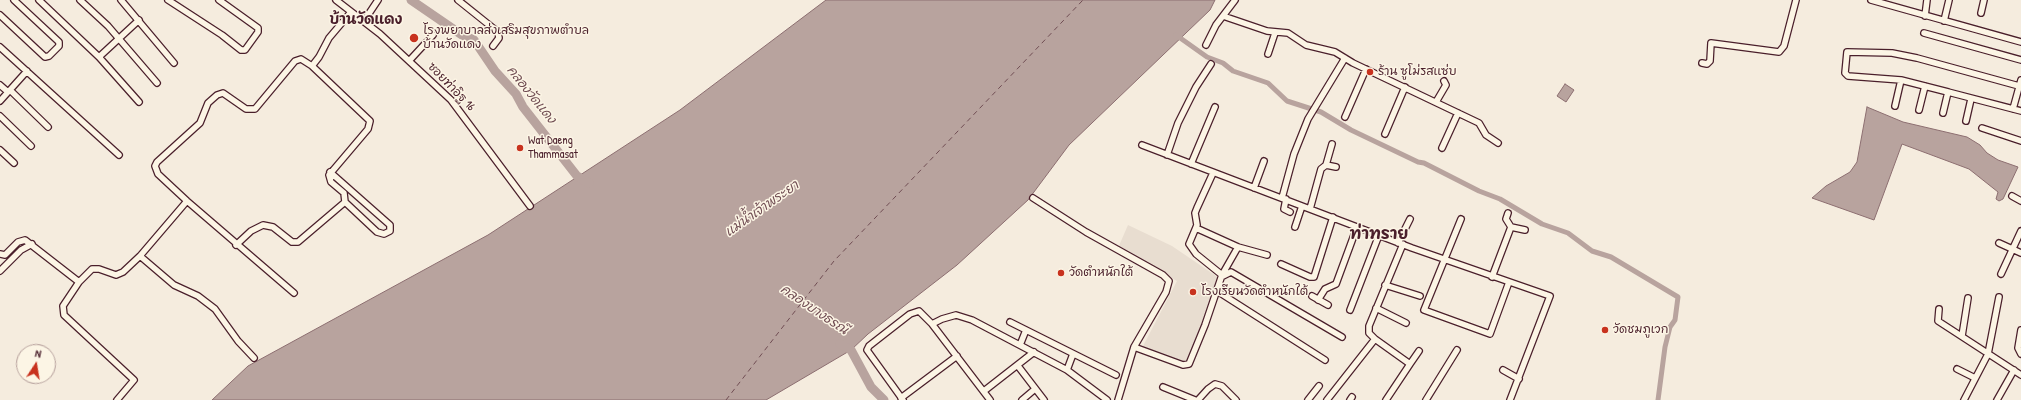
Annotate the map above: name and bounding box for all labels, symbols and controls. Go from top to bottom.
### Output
district label: บ้านวัดแดง [329,12,403,28]
place label: โรงพยาบาลส่งเสริมสุขภาพตำบล บ้านวัดแดง [423,24,589,52]
marker: โรงพยาบาลส่งเสริมสุขภาพตำบล บ้านวัดแดง [408,32,420,44]
street label: ซอยท่าอิฐ 16 [424,60,478,114]
water label: คลองวัดแดง [503,63,559,127]
place label: ร้าน ซูโม่รสแซ่บ [1378,65,1457,79]
marker: ร้าน ซูโม่รสแซ่บ [1365,67,1375,77]
place label: Wat Daeng Thammasat [528,134,578,162]
marker: Wat Daeng Thammasat [515,143,525,153]
water label: แม่น้ำเจ้าพระยา [722,178,802,240]
district label: ท่าทราย [1350,225,1408,245]
place label: วัดตำหนักใต้ [1069,266,1133,280]
marker: วัดตำหนักใต้ [1056,268,1066,278]
water label: คลองบางธรณี [777,282,851,338]
place label: โรงเรียนวัดตำหนักใต้ [1201,285,1308,299]
marker: โรงเรียนวัดตำหนักใต้ [1188,287,1198,297]
place label: วัดชมภูเวก [1613,323,1668,337]
marker: วัดชมภูเวก [1600,325,1610,335]
north arrow [16,344,56,384]
text: N [34,346,43,361]

